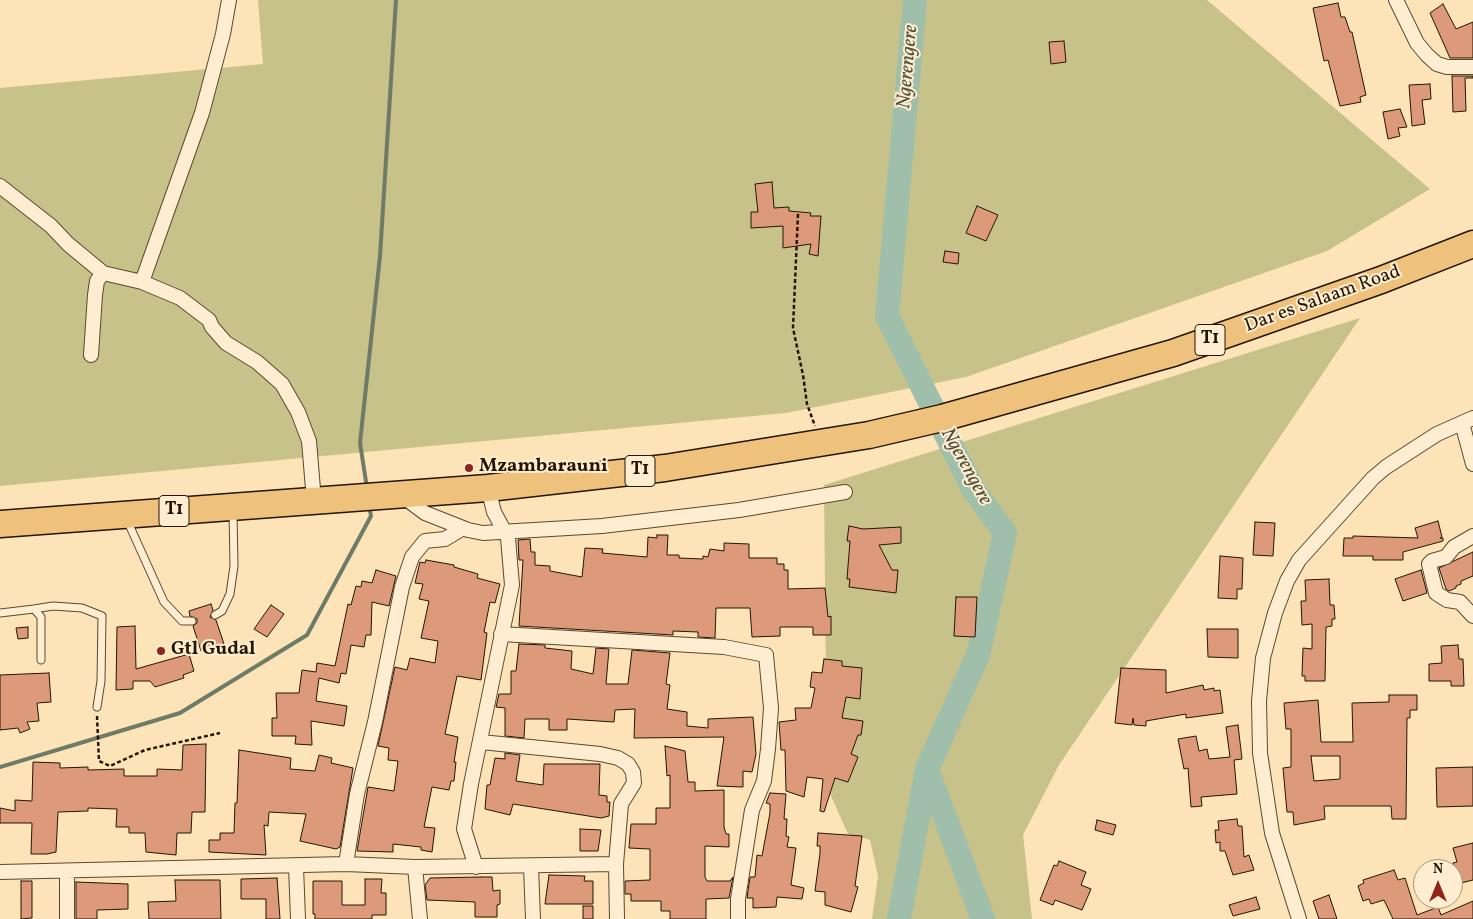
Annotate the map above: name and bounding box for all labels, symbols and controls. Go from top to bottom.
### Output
water label: Ngerengere [893,24,925,110]
street label: Dar es Salaam Road [1242,261,1404,339]
road number: T1 [1195,324,1225,356]
water label: Ngerengere [934,424,996,510]
road number: T1 [625,456,655,486]
place label: Mzambarauni [479,457,608,479]
marker: Mzambarauni [463,462,475,474]
road number: T1 [159,496,189,526]
place label: Gtl Gudal [171,640,256,662]
marker: Gtl Gudal [155,645,167,657]
north arrow [1413,859,1463,909]
text: N [1433,860,1443,879]

